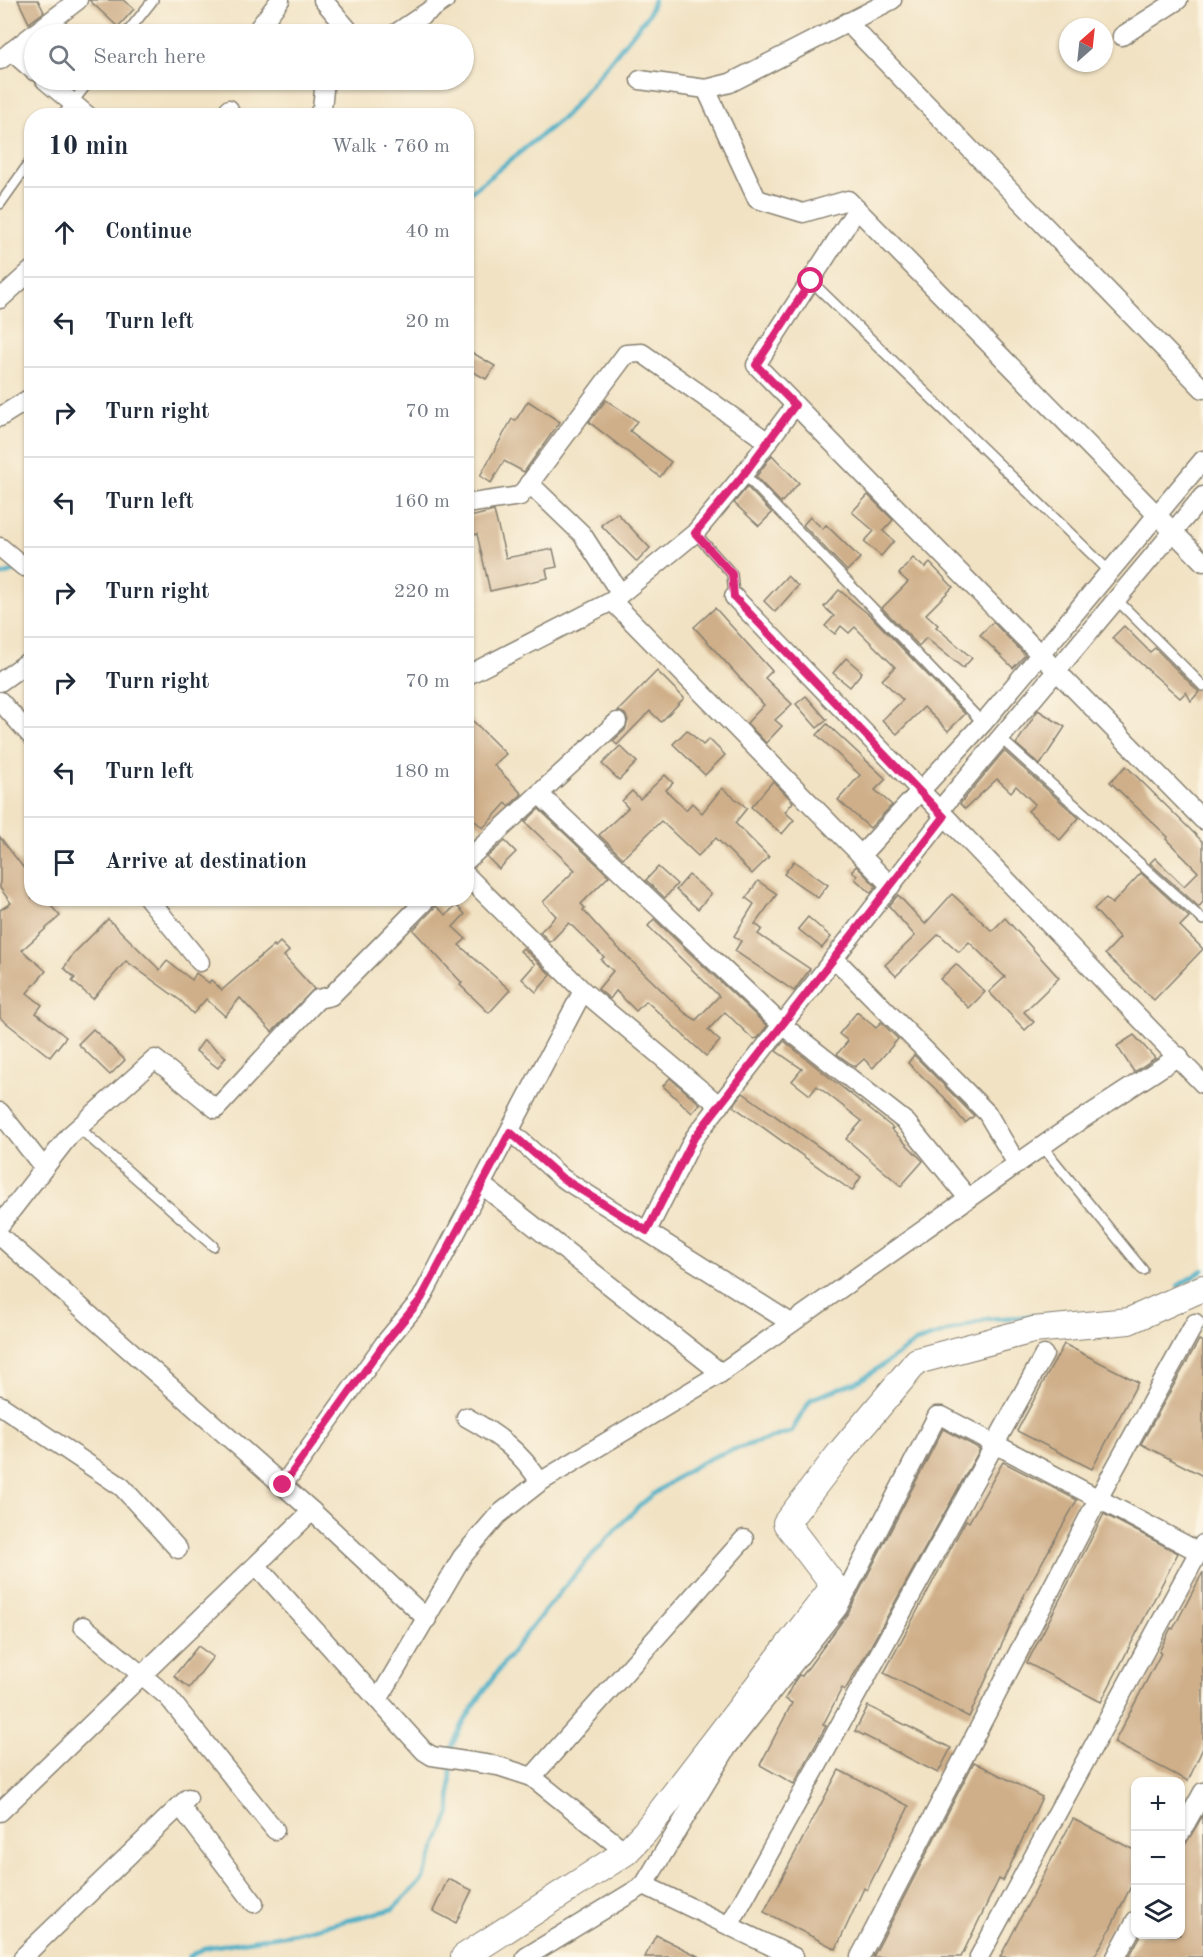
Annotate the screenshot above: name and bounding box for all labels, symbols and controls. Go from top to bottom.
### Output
north arrow [1059,18,1113,72]
search box [24,24,474,90]
icon: search [45,41,78,74]
text: Search here [93,46,206,68]
text: 10 min [48,134,128,160]
text: Walk · 760 m [331,137,450,157]
icon: ahead [48,216,81,249]
text: Continue [105,221,192,243]
text: 40 m [405,222,450,242]
route start [797,267,823,293]
icon: left [48,306,81,339]
text: Turn left [105,311,194,333]
text: 20 m [405,312,450,332]
icon: right [48,396,81,429]
text: Turn right [105,401,209,423]
text: 70 m [405,402,450,422]
icon: left [48,486,81,519]
text: Turn left [105,491,194,513]
text: 160 m [394,492,450,512]
icon: right [48,576,81,609]
text: Turn right [105,581,209,603]
text: 220 m [394,582,450,602]
icon: right [48,666,81,699]
text: Turn right [105,671,209,693]
text: 70 m [405,672,450,692]
icon: left [48,756,81,789]
text: Turn left [105,761,194,783]
text: 180 m [394,762,450,782]
icon: arrive [48,846,81,879]
text: Arrive at destination [105,851,307,873]
route end [269,1471,295,1497]
map controls [1131,1777,1185,1939]
button: + [1131,1777,1185,1831]
button: − [1131,1831,1185,1885]
button: layers [1131,1885,1185,1939]

